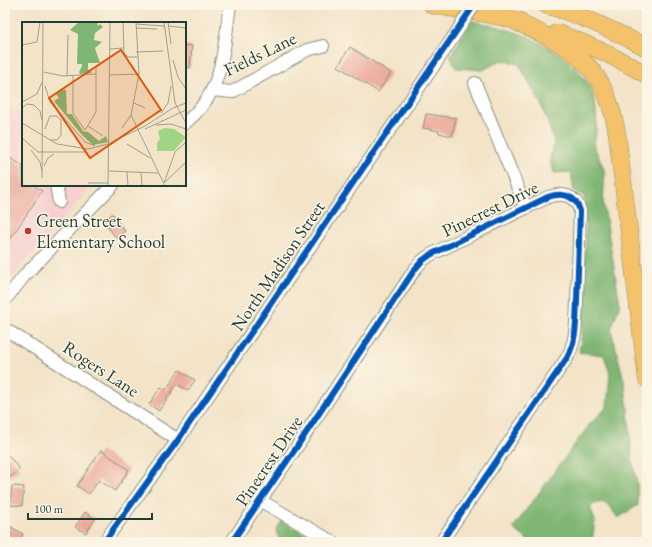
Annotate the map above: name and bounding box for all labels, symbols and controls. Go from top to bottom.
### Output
inset map [22,22,186,186]
street label: Fields Lane [220,26,300,81]
street label: Pinecrest Drive [438,175,542,242]
street label: North Madison Street [226,196,330,335]
place label: Green Street Elementary School [36,209,165,253]
marker: Green Street Elementary School [23,226,33,236]
street label: Rogers Lane [59,335,144,402]
street label: Pinecrest Drive [230,411,307,510]
scale bar [28,495,152,521]
text: 100 m [34,501,64,517]

